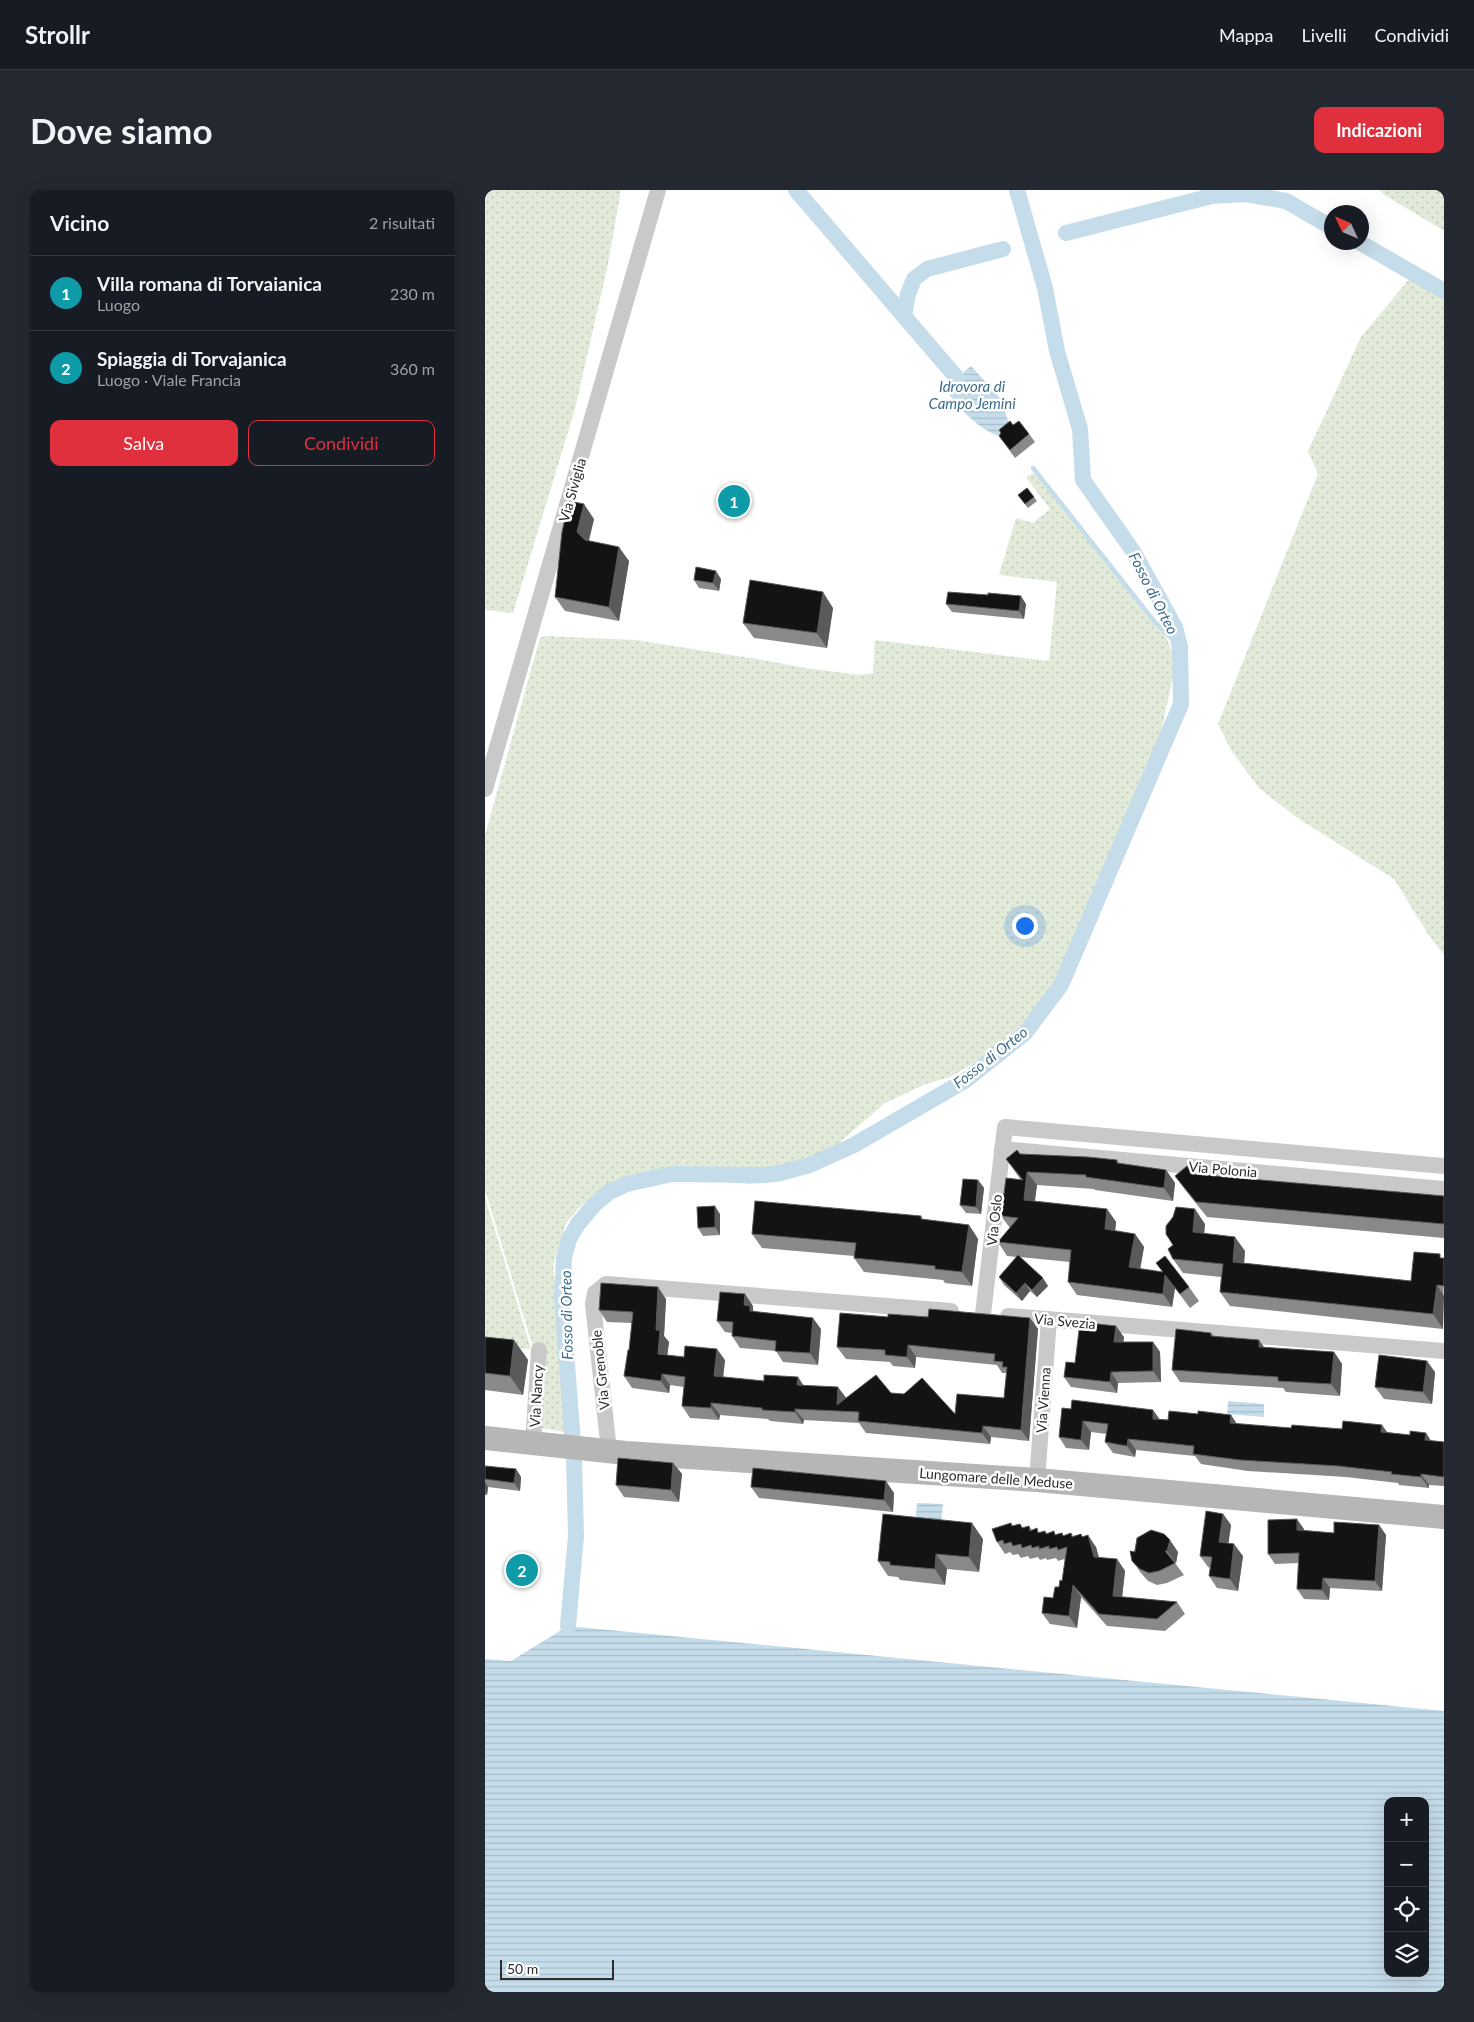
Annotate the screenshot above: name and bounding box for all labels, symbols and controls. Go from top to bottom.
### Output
text: Strollr [25,20,90,49]
text: Mappa [1219,24,1274,46]
text: Livelli [1302,24,1346,46]
text: Condividi [1374,24,1449,46]
button: Indicazioni [1314,107,1444,153]
text: Dove siamo [30,109,213,151]
north arrow [1324,205,1369,250]
text: Vicino [50,210,109,235]
text: 2 risultati [369,213,435,232]
text: Villa romana di Torvaianica [97,272,322,295]
text: 1 [61,284,71,303]
text: 230 m [390,284,435,303]
text: Luogo [97,295,140,314]
text: Spiaggia di Torvajanica [97,347,287,370]
text: 2 [61,359,71,378]
text: 360 m [390,359,435,378]
text: Luogo · Viale Francia [97,370,241,389]
water label: Idrovora di Campo Jemini [928,377,1016,412]
button: Salva [50,420,238,466]
button: Condividi [248,420,435,466]
street label: Via Siviglia [555,456,589,524]
pin: 1 [718,482,750,520]
water label: Fosso di Orteo [1126,549,1182,637]
your location [1012,913,1038,939]
water label: Fosso di Orteo [949,1022,1031,1092]
street label: Via Polonia [1188,1158,1258,1180]
street label: Via Oslo [983,1193,1005,1247]
water label: Fosso di Orteo [556,1270,576,1360]
street label: Via Svezia [1034,1310,1097,1332]
street label: Via Grenoble [587,1329,613,1411]
street label: Via Nancy [526,1364,546,1428]
street label: Via Vienna [1032,1367,1054,1433]
street label: Lungomare delle Meduse [919,1464,1073,1492]
pin: 2 [506,1551,538,1589]
map controls [1384,1797,1429,1977]
button: + [1384,1797,1429,1842]
button: − [1384,1842,1429,1887]
button: locate [1384,1887,1429,1932]
button: layers [1384,1932,1429,1977]
scale bar [500,1957,614,1980]
text: 50 m [507,1960,538,1977]

